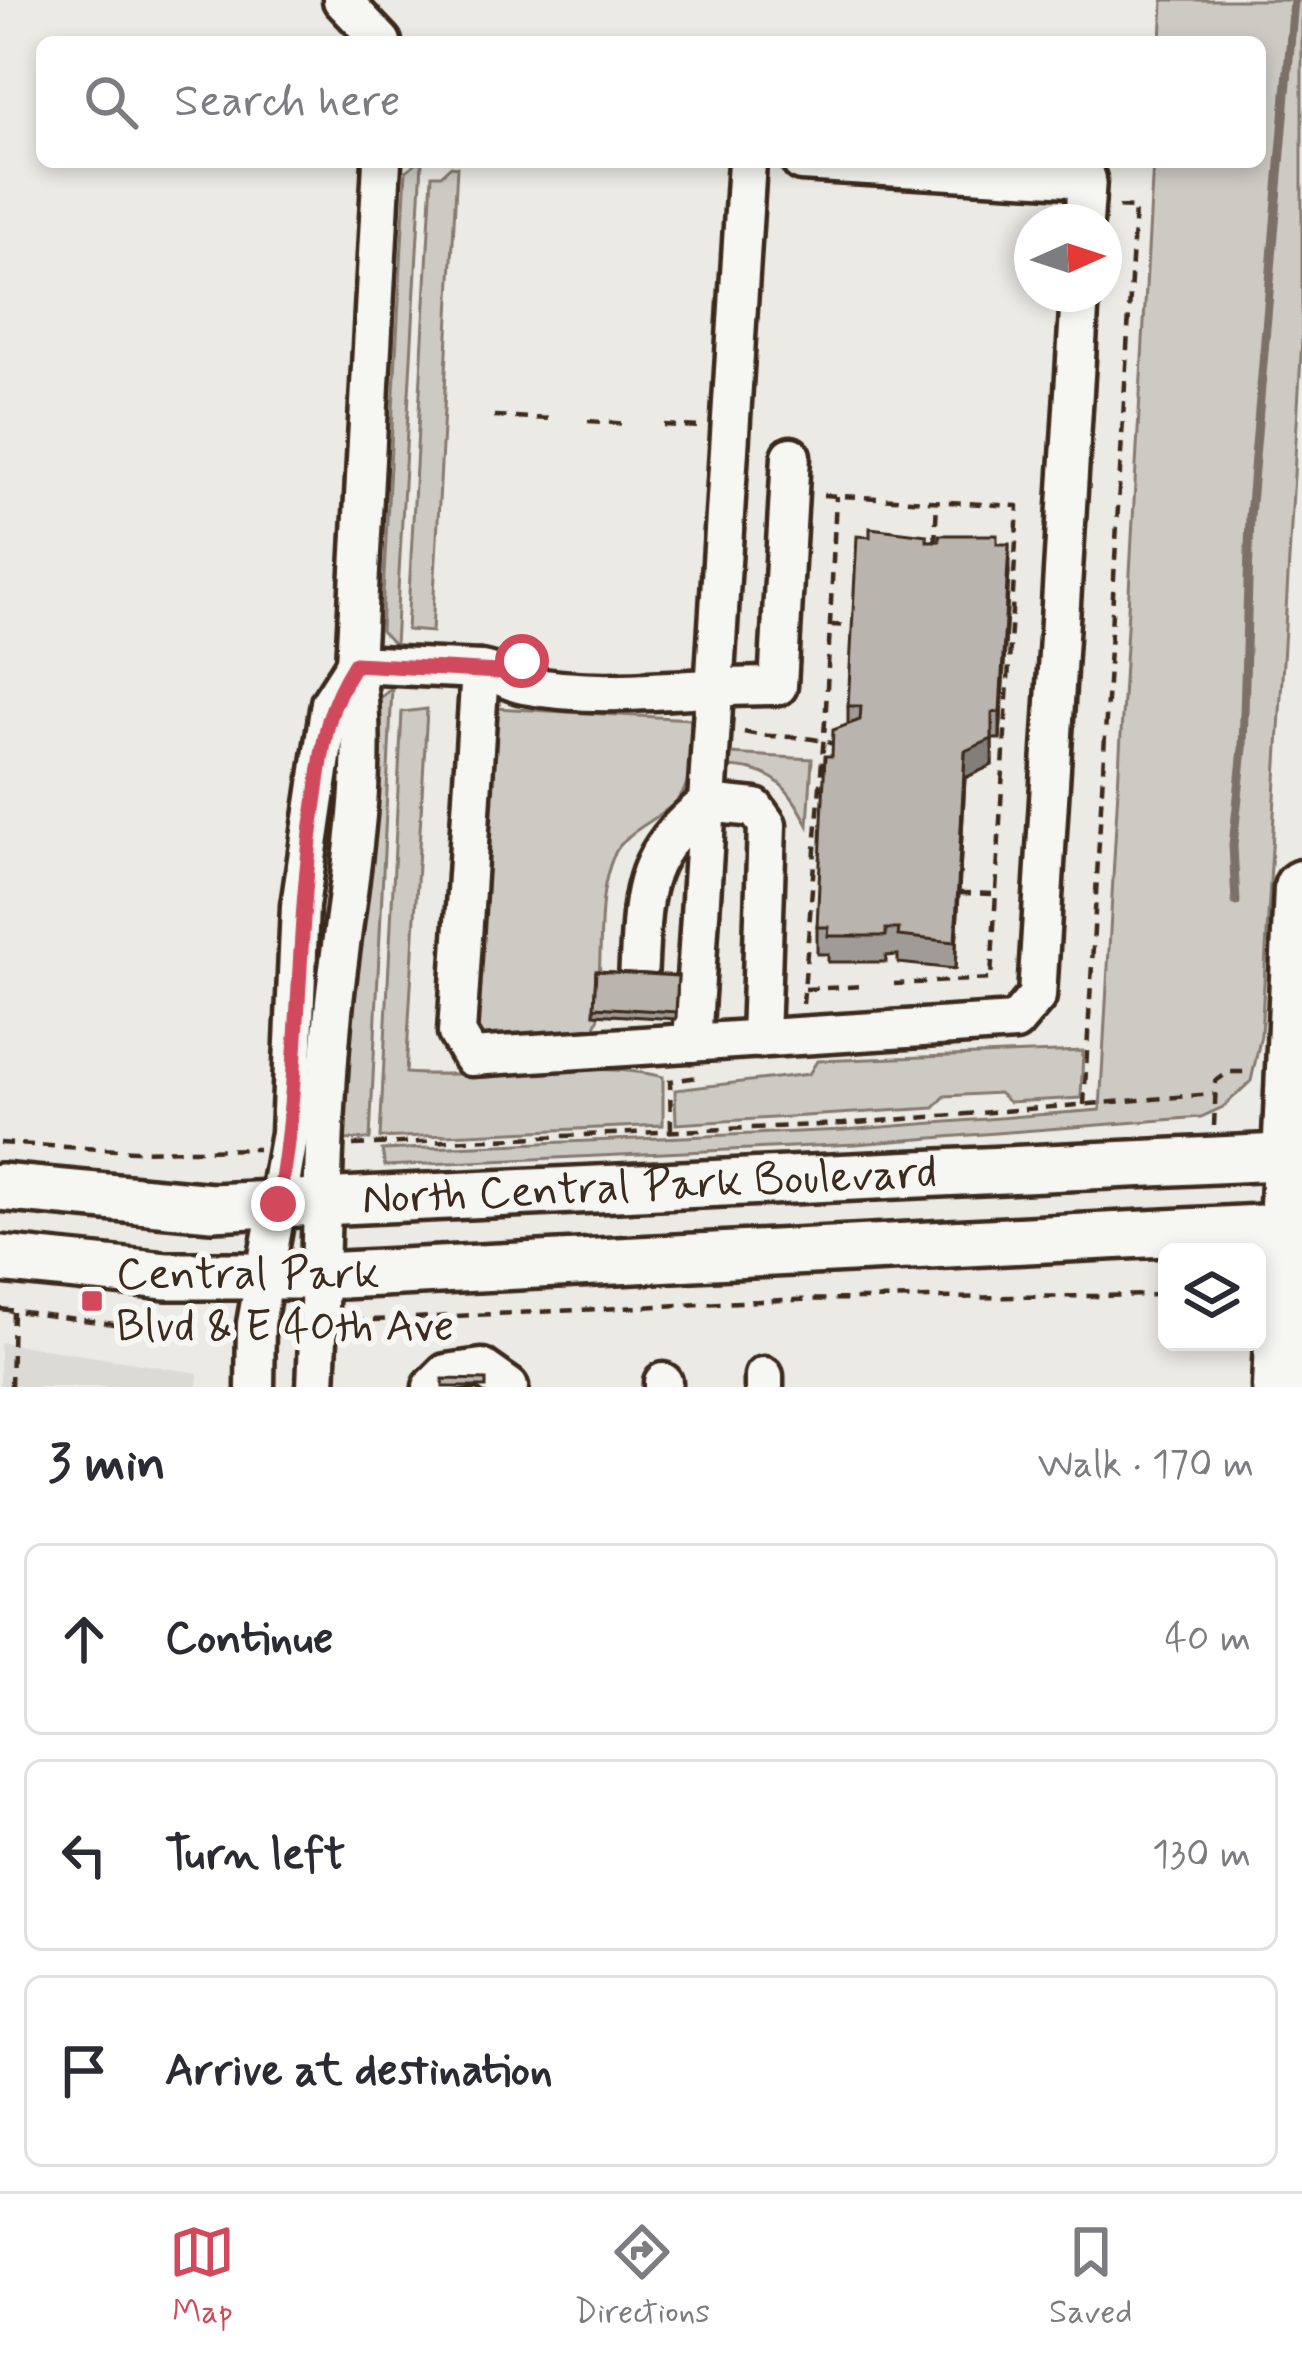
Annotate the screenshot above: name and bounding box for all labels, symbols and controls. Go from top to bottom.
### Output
search box [36,36,1266,168]
icon: search [78,69,144,135]
text: Search here [174,73,401,132]
north arrow [1014,204,1122,312]
route start [495,634,549,688]
street label: North Central Park Boulevard [361,1144,938,1229]
route end [251,1177,305,1231]
map controls [1158,1243,1266,1351]
button: layers [1158,1243,1266,1351]
place label: Central Park Blvd & E 40th Ave [116,1246,454,1357]
marker: Central Park Blvd & E 40th Ave [79,1288,105,1314]
text: 3 min [48,1432,166,1498]
text: Walk · 170 m [1038,1440,1254,1491]
icon: ahead [51,1606,117,1672]
text: Continue [165,1610,333,1669]
text: 40 m [1164,1614,1251,1665]
icon: left [51,1822,117,1888]
text: Turn left [165,1826,345,1885]
text: 130 m [1152,1830,1251,1881]
icon: arrive [51,2038,117,2104]
text: Arrive at destination [165,2042,553,2101]
tab: Map [169,2219,235,2335]
tab: Directions [574,2219,710,2335]
tab: Saved [1049,2219,1133,2335]

